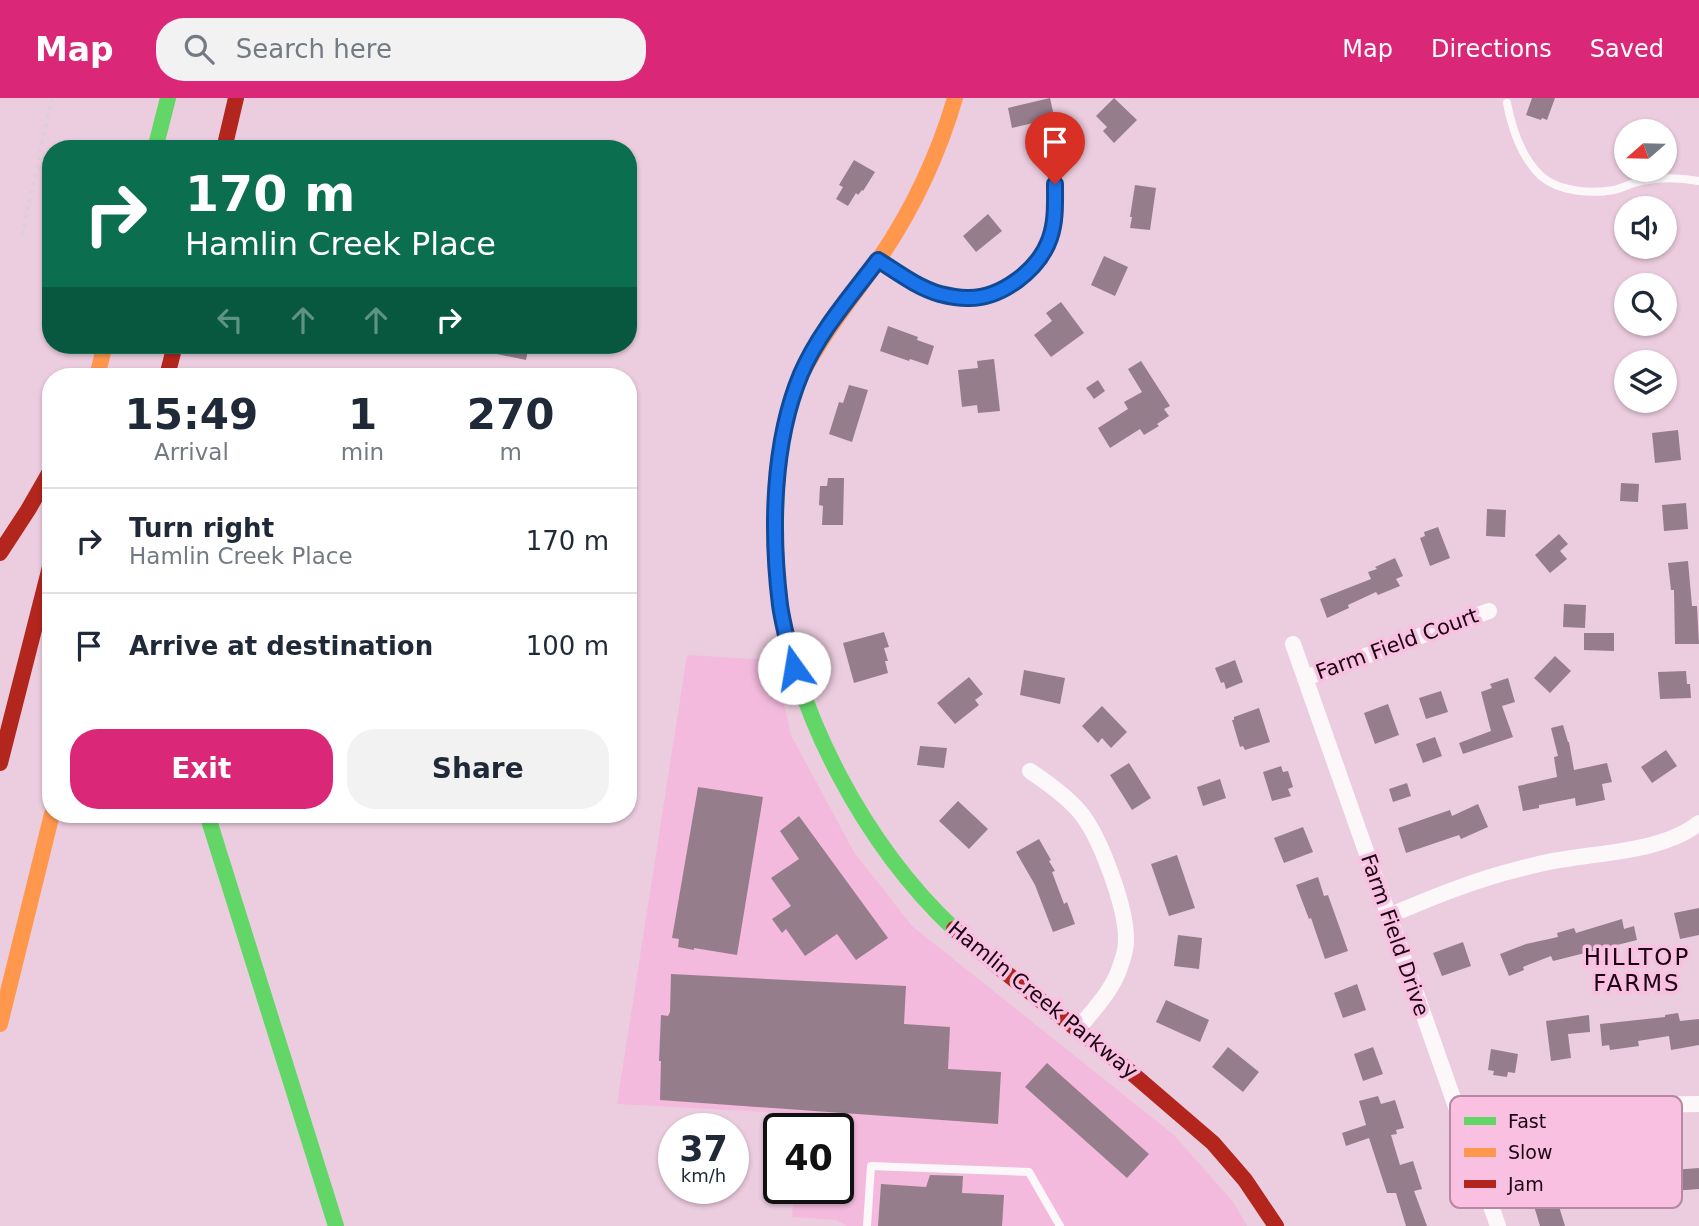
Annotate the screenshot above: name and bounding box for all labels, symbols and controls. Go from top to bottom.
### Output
search box [156,18,646,81]
text: Map [35,30,114,69]
icon: search [180,30,218,68]
text: Search here [236,34,392,64]
text: Map [1342,35,1393,63]
text: Directions [1431,35,1552,63]
text: Saved [1590,35,1664,63]
pin [1025,112,1085,184]
north arrow [1614,119,1676,182]
map controls [1614,119,1677,413]
icon: arrive [1036,123,1074,161]
text: 170 m [185,166,355,223]
icon: right [70,168,161,259]
button: sound [1614,196,1677,259]
text: Hamlin Creek Place [185,225,496,263]
button: search [1614,273,1677,336]
icon: left [211,301,249,339]
icon: ahead [284,301,322,339]
icon: ahead [357,301,395,339]
icon: right [430,301,468,339]
button: layers [1614,350,1677,413]
text: 15:49 [125,390,258,439]
text: 1 [348,390,377,439]
text: 270 [467,390,554,439]
text: Arrival [154,439,229,465]
text: min [341,439,384,465]
text: m [499,439,522,465]
text: Turn right [129,513,274,543]
icon: right [70,522,108,560]
text: 170 m [526,526,609,556]
text: Hamlin Creek Place [129,543,353,569]
street label: Farm Field Court [1312,603,1482,685]
icon: arrive [70,627,108,665]
text: Arrive at destination [129,631,433,661]
text: 100 m [526,631,609,661]
position arrow [757,631,831,705]
button: Exit [70,729,333,809]
button: Share [347,729,609,809]
street label: Farm Field Drive [1356,851,1434,1019]
street label: Hamlin Creek Parkway [944,916,1142,1084]
district label: HILLTOP FARMS [1584,944,1690,996]
legend [1450,1096,1682,1208]
text: Fast [1508,1110,1546,1132]
speed limit sign: 40 [763,1113,854,1204]
text: 37 [679,1129,728,1169]
text: Slow [1508,1141,1553,1163]
text: km/h [681,1165,726,1186]
text: Jam [1507,1173,1544,1195]

